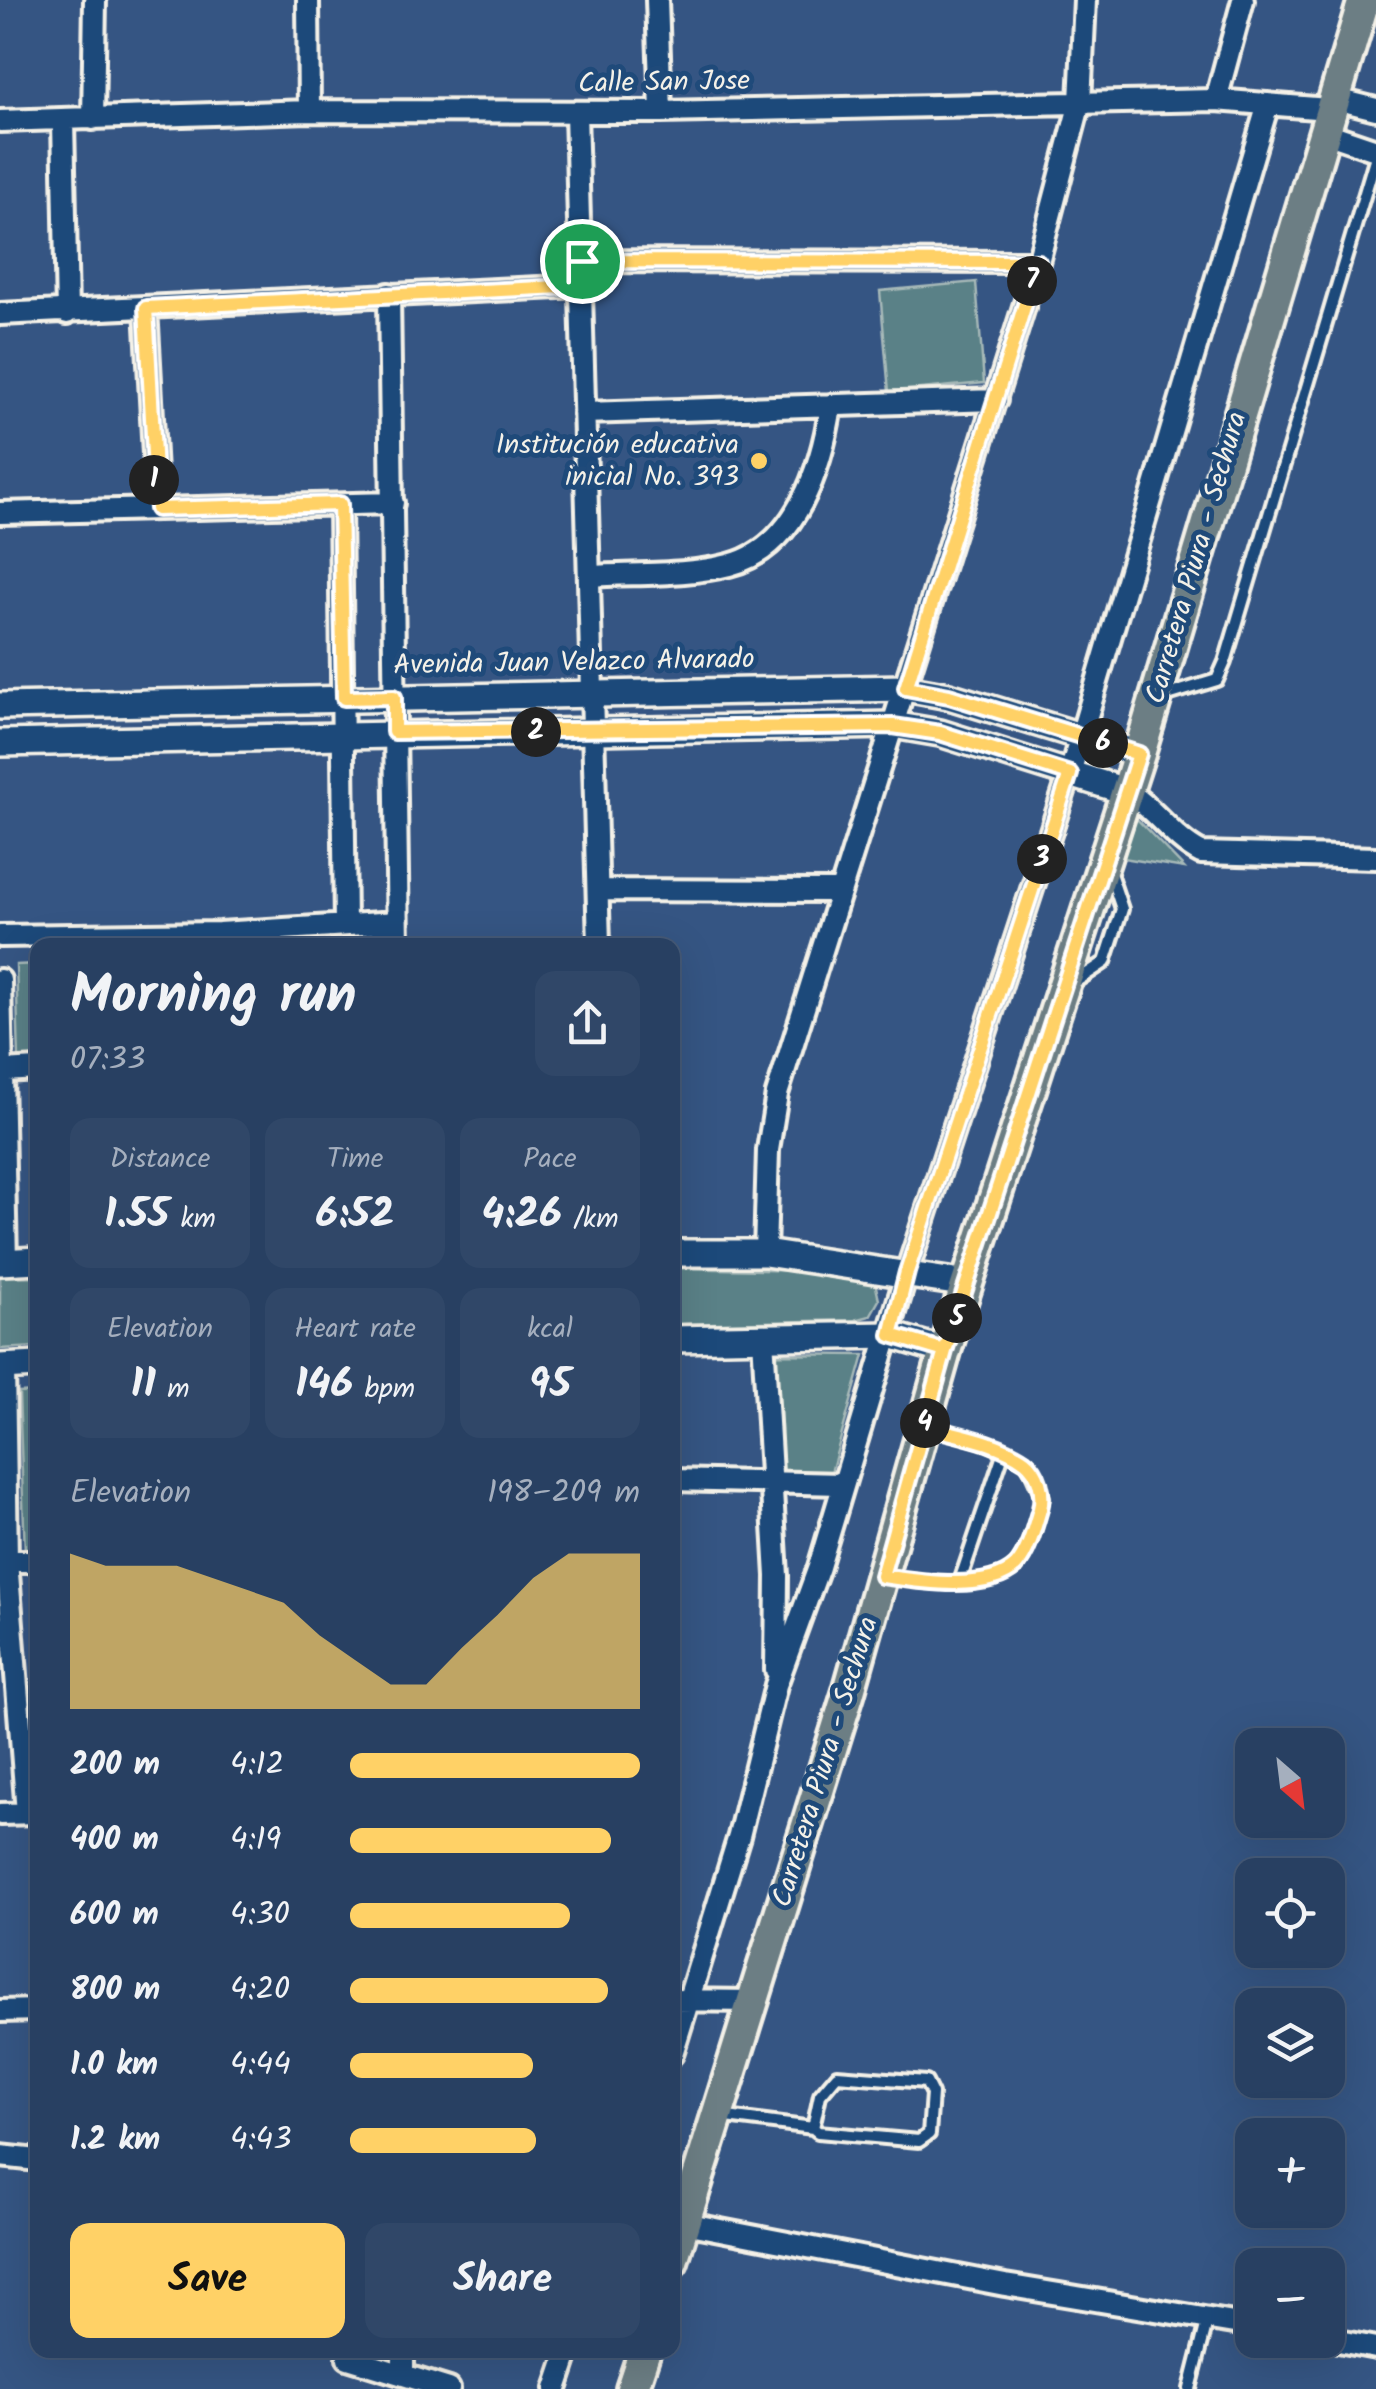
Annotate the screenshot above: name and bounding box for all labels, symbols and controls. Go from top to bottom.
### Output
street label: Calle San Jose [578,59,751,107]
pin [540,219,625,304]
icon: arrive [555,234,610,289]
pin: 7 [1007,256,1057,306]
text: 7 [1025,258,1039,303]
street label: Carretera Piura - Sechura [1134,407,1260,709]
place label: Institución educativa inicial No. 393 [496,423,739,500]
marker: Institución educativa inicial No. 393 [748,450,770,472]
pin: 1 [129,455,179,505]
text: 1 [150,457,158,502]
street label: Avenida Juan Velazco Alvarado [393,637,755,689]
pin: 2 [511,707,561,757]
text: 2 [528,709,544,754]
pin: 6 [1078,718,1128,768]
text: 6 [1095,720,1111,765]
pin: 3 [1017,834,1067,884]
text: 3 [1034,836,1050,881]
text: Morning run [70,954,357,1041]
button: share [535,971,640,1076]
text: 07:33 [70,1035,145,1086]
text: Distance [110,1137,210,1182]
text: Time [327,1137,383,1182]
text: Pace [523,1137,577,1182]
text: 1.55 [104,1182,169,1249]
text: 6:52 [316,1182,394,1249]
text: 4:26 [481,1182,562,1249]
text: km [169,1197,216,1242]
text: /km [562,1197,619,1242]
pin: 5 [932,1293,982,1343]
text: 5 [950,1295,964,1340]
text: Elevation [107,1307,213,1352]
text: Heart rate [294,1307,416,1352]
text: kcal [527,1307,573,1352]
text: 11 [131,1352,156,1419]
text: 146 [295,1352,353,1419]
text: 95 [529,1352,571,1419]
text: m [156,1367,189,1412]
text: bpm [353,1367,415,1412]
pin: 4 [900,1398,950,1448]
text: 4 [917,1400,933,1445]
text: Elevation [70,1468,191,1519]
text: 198–209 m [487,1468,640,1519]
street label: Carretera Piura - Sechura [760,1611,892,1913]
north arrow [1235,1728,1345,1838]
map controls [1235,1728,1345,2358]
text: 200 m [70,1740,160,1791]
text: 4:12 [230,1740,284,1791]
text: 400 m [70,1815,159,1866]
text: 4:19 [230,1815,281,1866]
button: locate [1235,1858,1345,1968]
text: 600 m [70,1890,159,1941]
text: 4:30 [230,1890,290,1941]
text: 800 m [70,1965,160,2016]
text: 4:20 [230,1965,290,2016]
button: layers [1235,1988,1345,2098]
text: 1.0 km [70,2040,158,2091]
text: 4:44 [230,2040,291,2091]
text: 1.2 km [70,2115,160,2166]
text: 4:43 [230,2115,291,2166]
button: + [1235,2118,1345,2228]
button: Save [70,2223,345,2338]
button: Share [365,2223,640,2338]
button: − [1235,2248,1345,2358]

